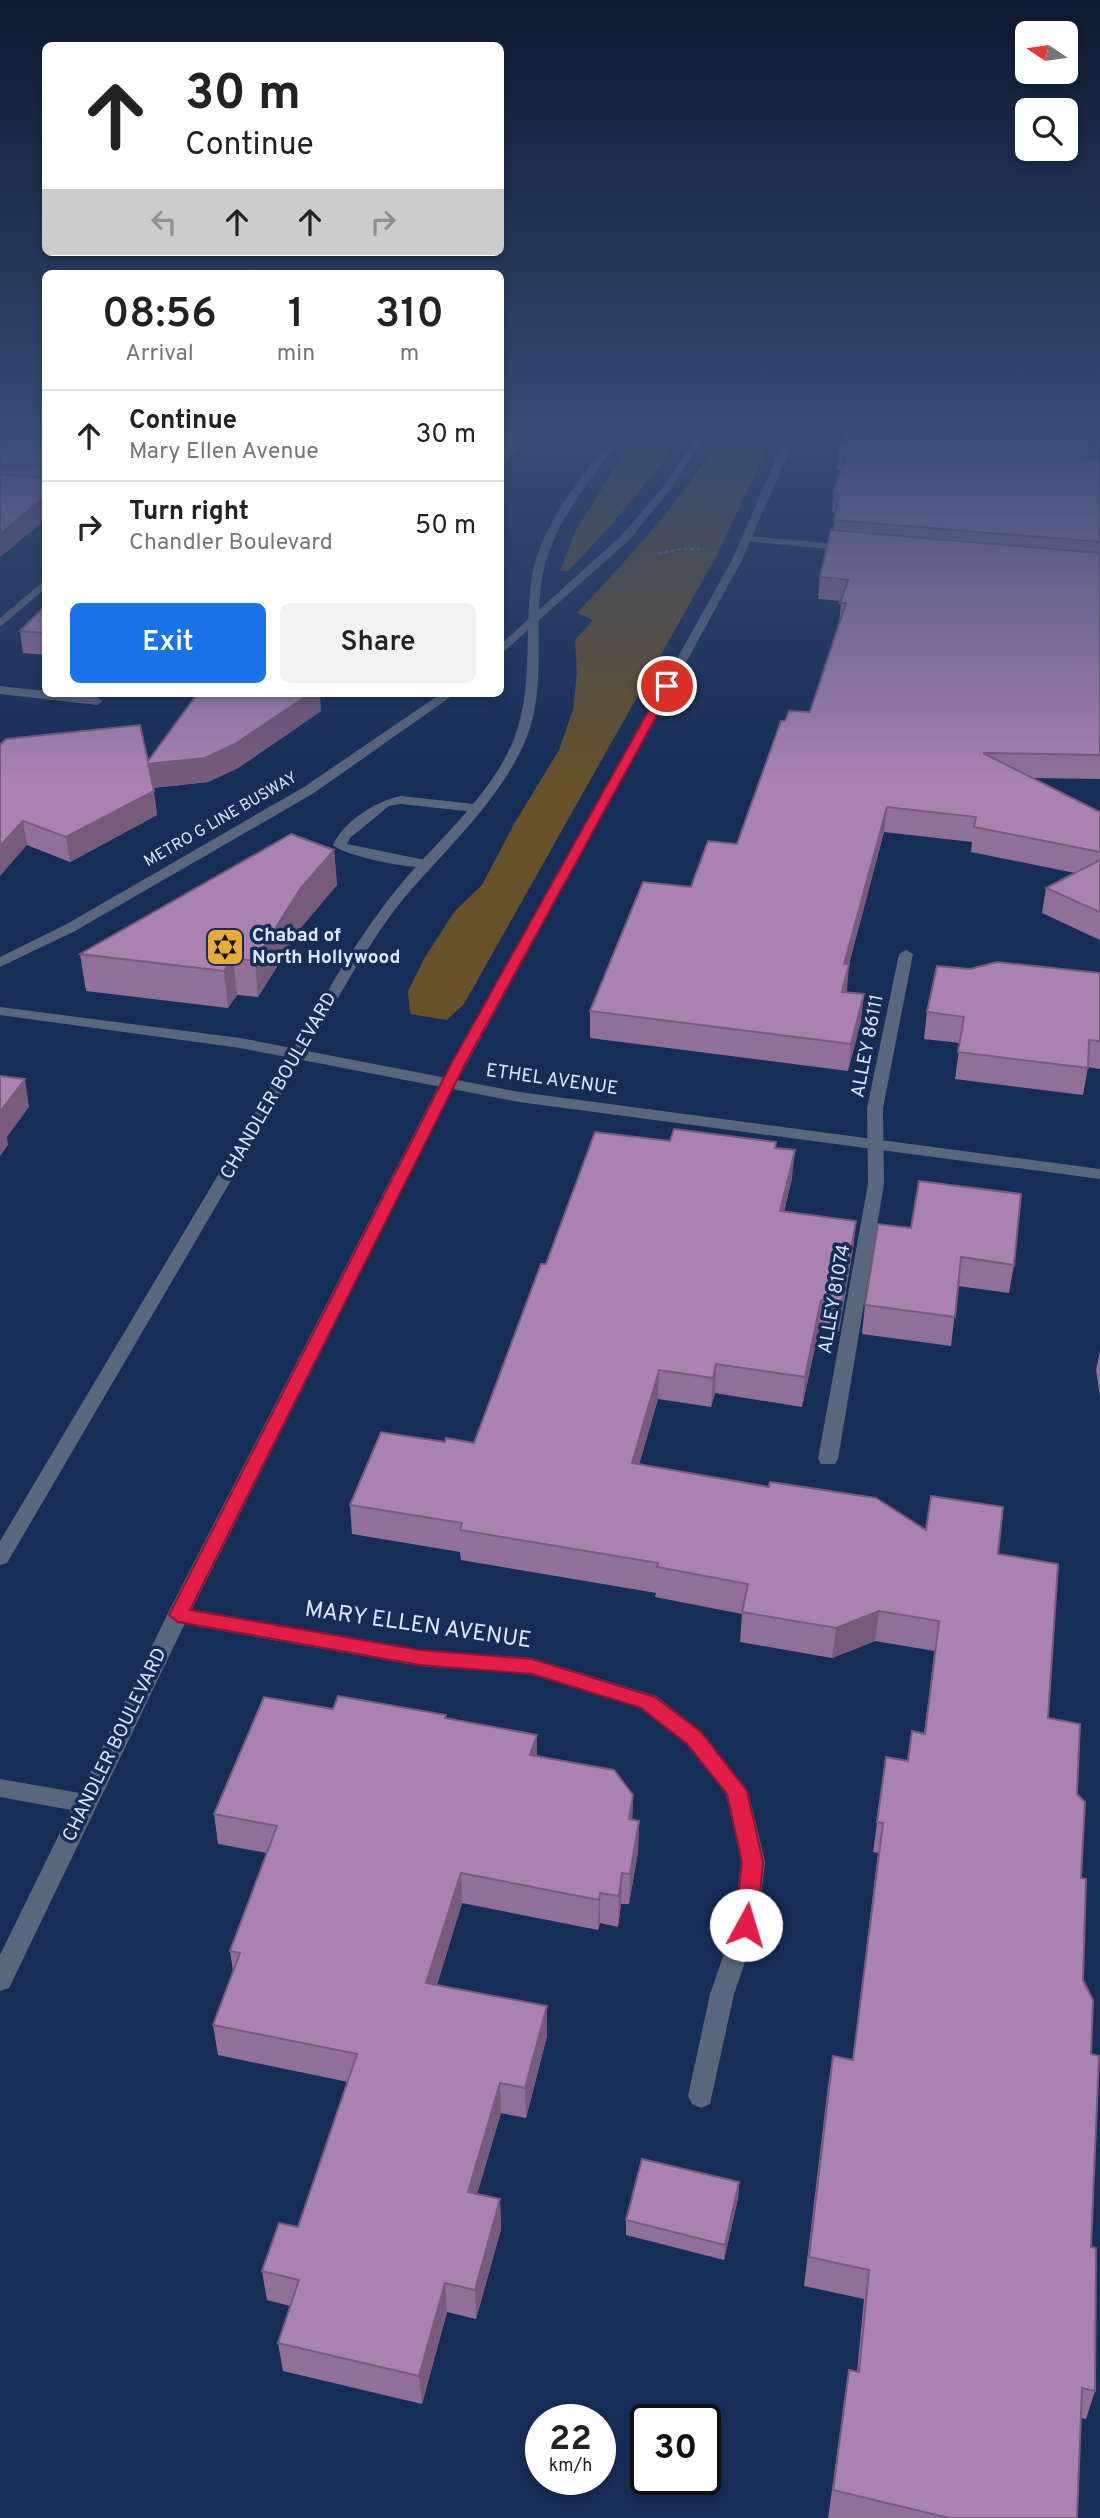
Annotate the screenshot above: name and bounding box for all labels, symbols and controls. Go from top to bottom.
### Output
north arrow [1015,21,1078,84]
map controls [1015,21,1078,161]
text: 30 m [185,65,301,127]
icon: ahead [70,70,161,161]
button: search [1015,98,1078,161]
text: Continue [185,126,314,166]
icon: left [145,203,183,241]
icon: ahead [218,203,256,241]
icon: ahead [291,203,329,241]
icon: right [364,203,402,241]
text: 08:56 [102,289,217,342]
text: 1 [288,289,304,342]
text: 310 [375,289,444,342]
text: Arrival [125,340,194,369]
text: min [277,340,315,369]
text: m [400,340,419,369]
text: Continue [129,405,237,438]
icon: ahead [70,417,108,455]
text: 30 m [416,419,476,452]
text: Mary Ellen Avenue [129,438,319,467]
text: Turn right [129,496,249,529]
icon: right [70,508,108,546]
text: 50 m [415,510,476,543]
text: Chandler Boulevard [129,529,333,558]
button: Exit [70,603,266,683]
button: Share [280,603,476,683]
pin [637,656,697,716]
icon: arrive [648,667,686,705]
street label: METRO G LINE BUSWAY [141,768,301,872]
place label: Chabad of North Hollywood [252,924,400,970]
synagogue icon: Chabad of North Hollywood [204,926,246,968]
street label: CHANDLER BOULEVARD [215,988,343,1184]
street label: ALLEY 86111 [846,992,890,1100]
street label: ETHEL AVENUE [484,1059,620,1101]
street label: ALLEY 81074 [814,1242,856,1356]
street label: MARY ELLEN AVENUE [303,1596,533,1656]
street label: CHANDLER BOULEVARD [58,1644,172,1846]
position arrow [709,1888,783,1962]
speed limit sign: 30 [630,2404,721,2495]
text: 22 [549,2418,592,2462]
text: km/h [549,2455,592,2478]

